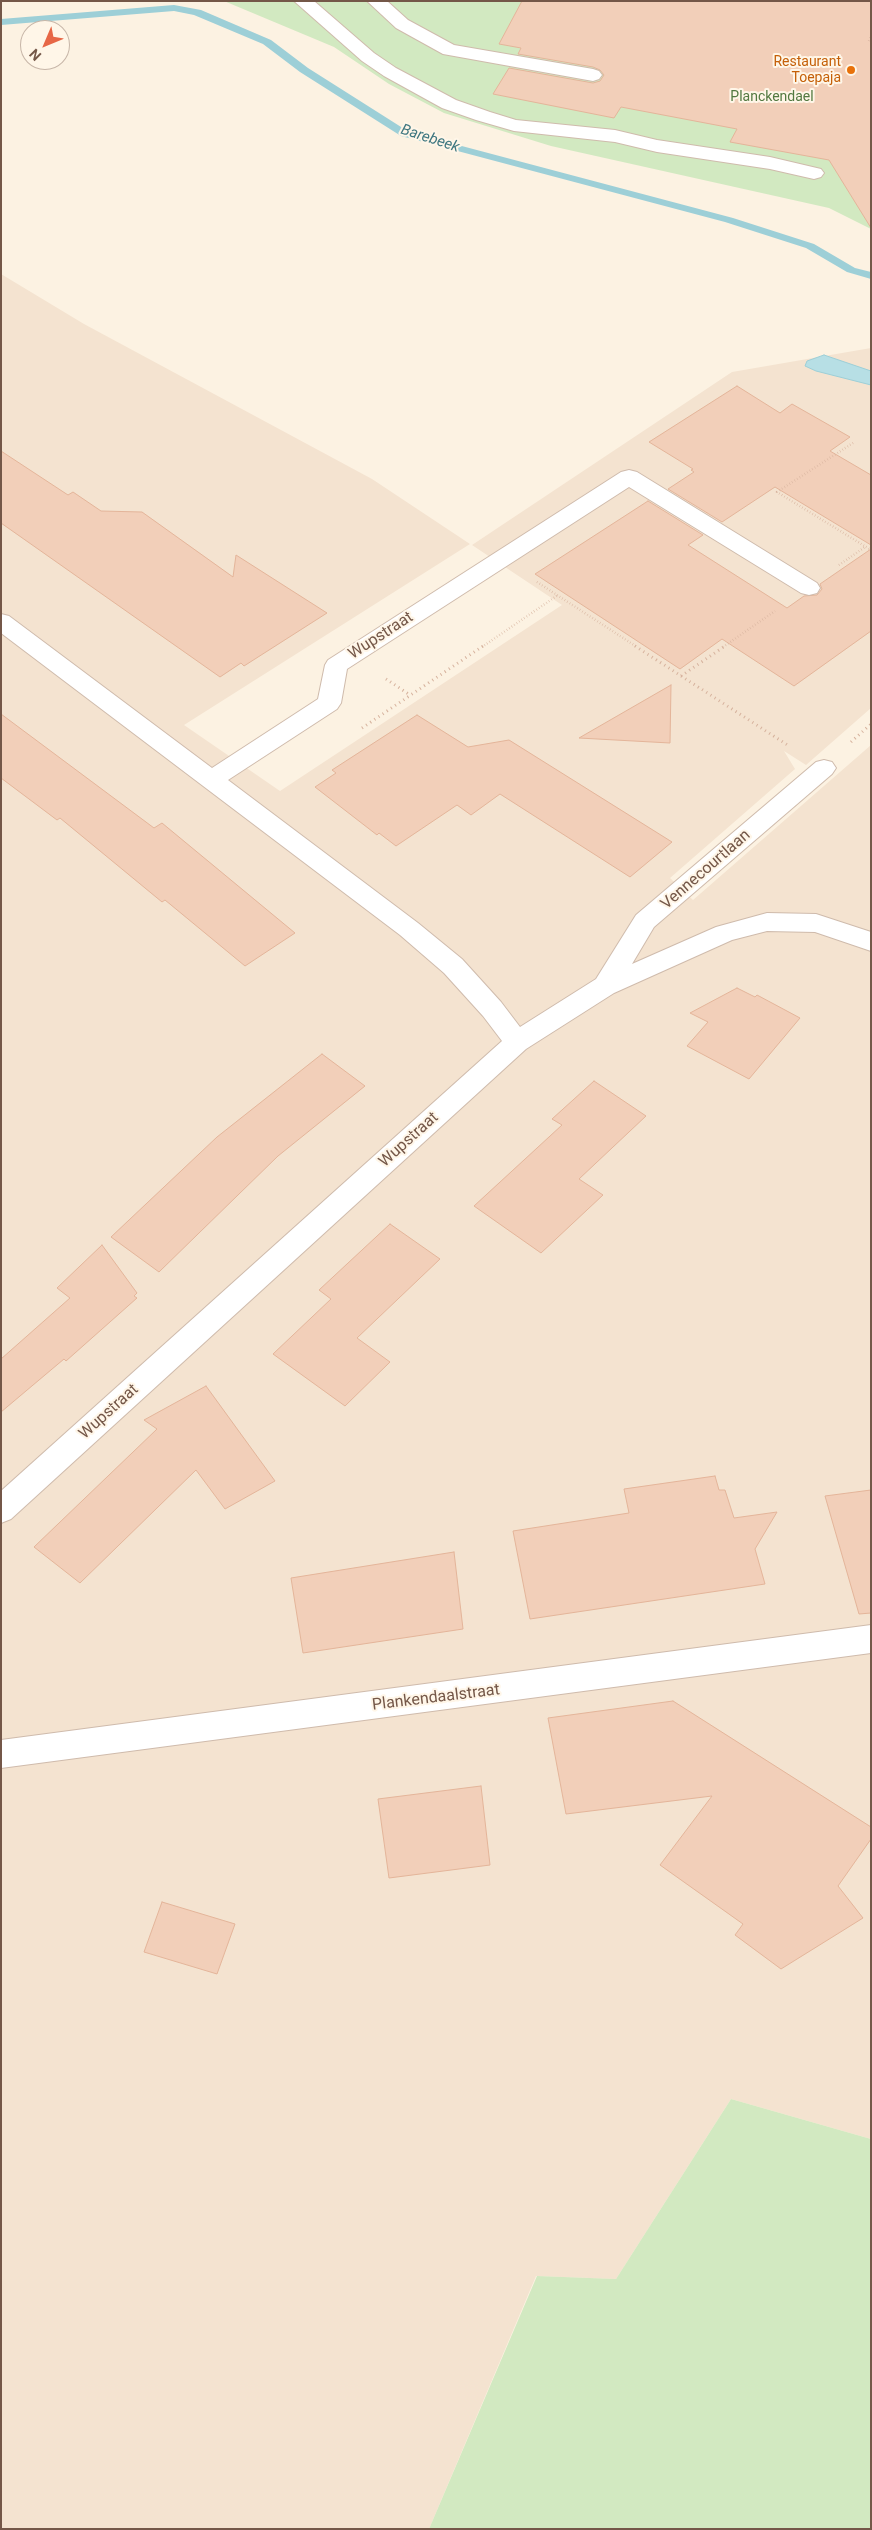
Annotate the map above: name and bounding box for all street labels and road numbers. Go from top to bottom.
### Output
street label: Wupstraat [345,608,417,664]
street label: Vennecourtlaan [657,826,755,914]
street label: Wupstraat [375,1108,443,1172]
street label: Wupstraat [75,1380,143,1444]
street label: Plankendaalstraat [371,1681,501,1715]

